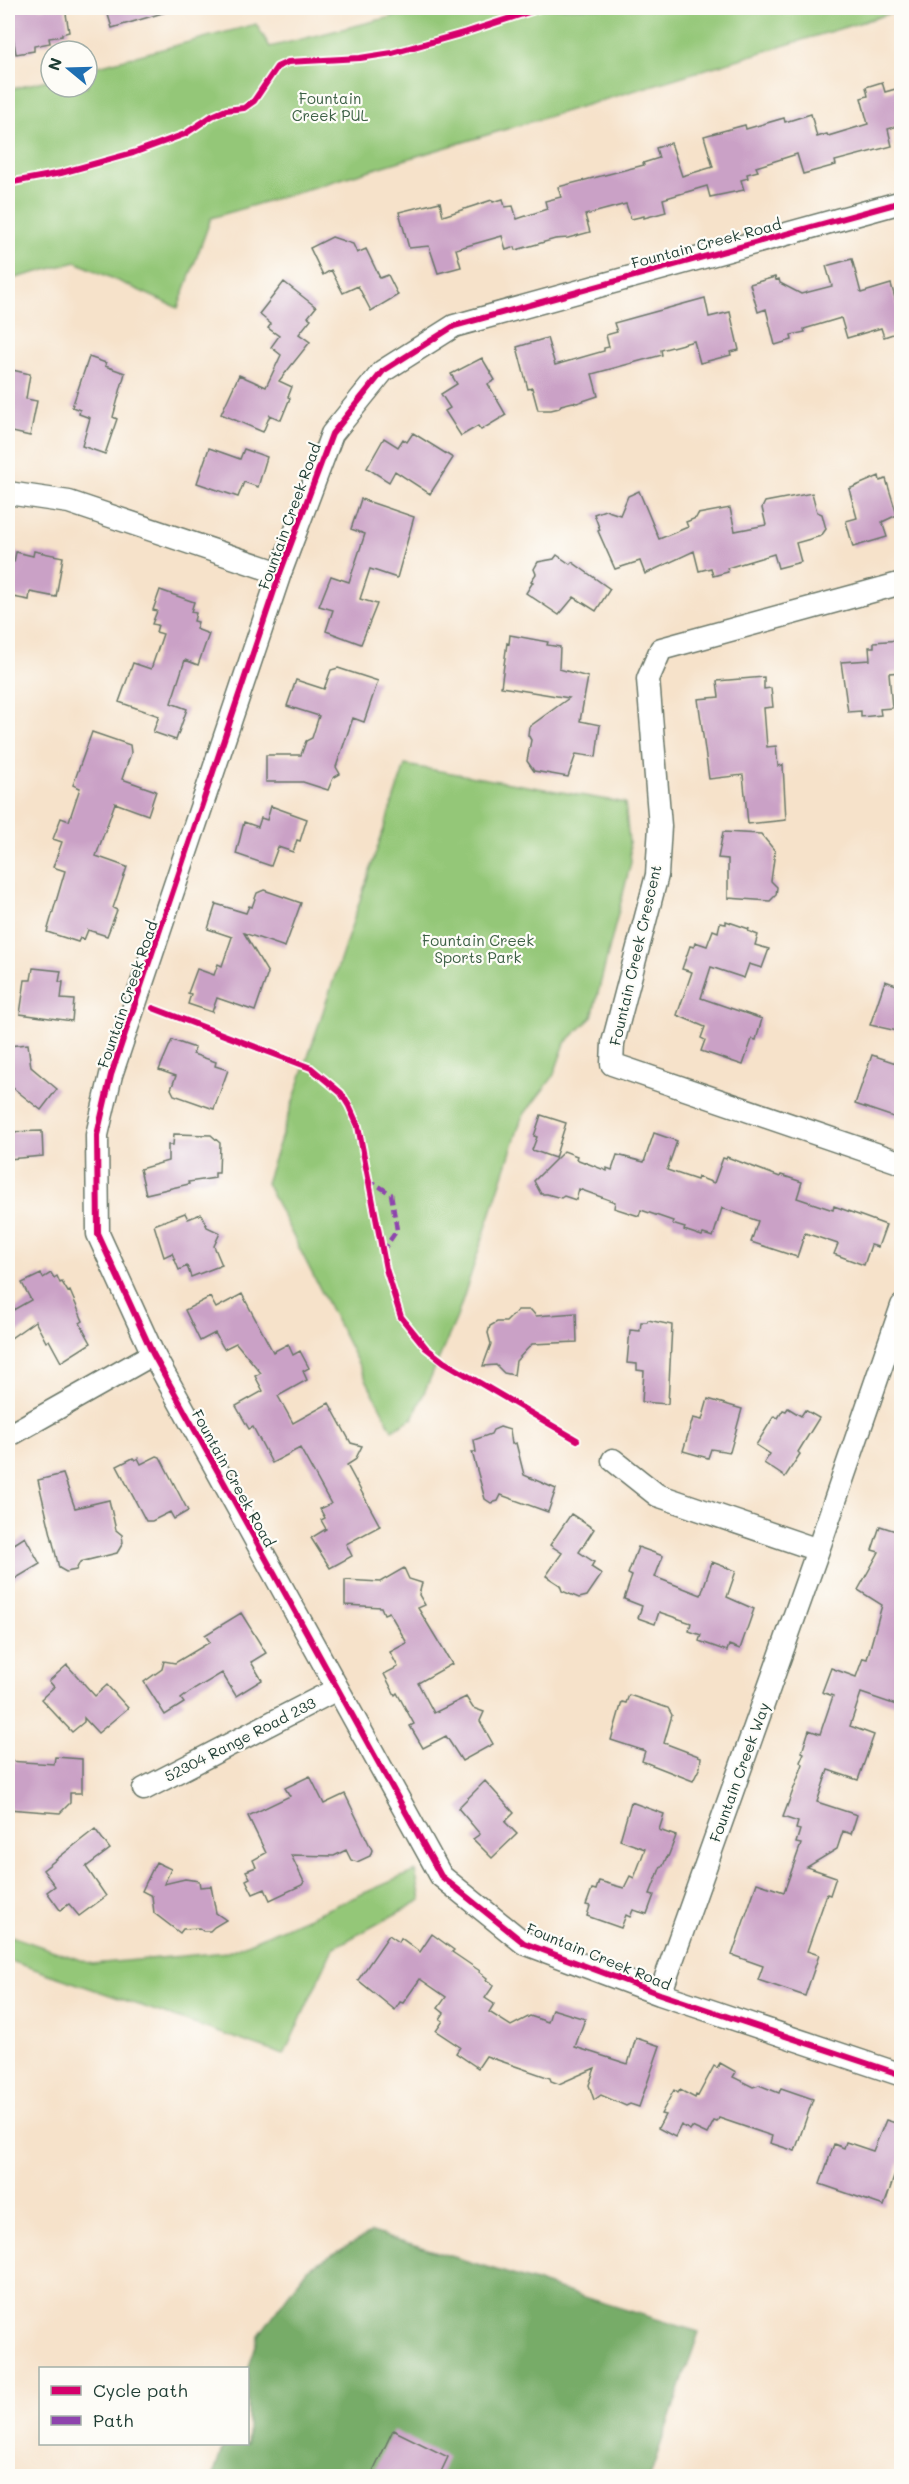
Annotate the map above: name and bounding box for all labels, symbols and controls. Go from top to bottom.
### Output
north arrow [39,39,99,99]
text: N [42,55,66,73]
park label: Fountain Creek PUL [292,88,368,125]
street label: Fountain Creek Road [629,213,783,273]
street label: Fountain Creek Road [253,440,325,592]
street label: Fountain Creek Crescent [604,863,666,1047]
street label: Fountain Creek Road [92,918,162,1070]
park label: Fountain Creek Sports Park [422,930,534,967]
street label: Fountain Creek Road [188,1406,280,1550]
street label: 52304 Range Road 233 [161,1692,319,1786]
street label: Fountain Creek Way [704,1699,774,1845]
street label: Fountain Creek Road [524,1918,674,1994]
legend [39,2367,249,2445]
text: Cycle path [93,2378,188,2402]
text: Path [93,2408,133,2432]

